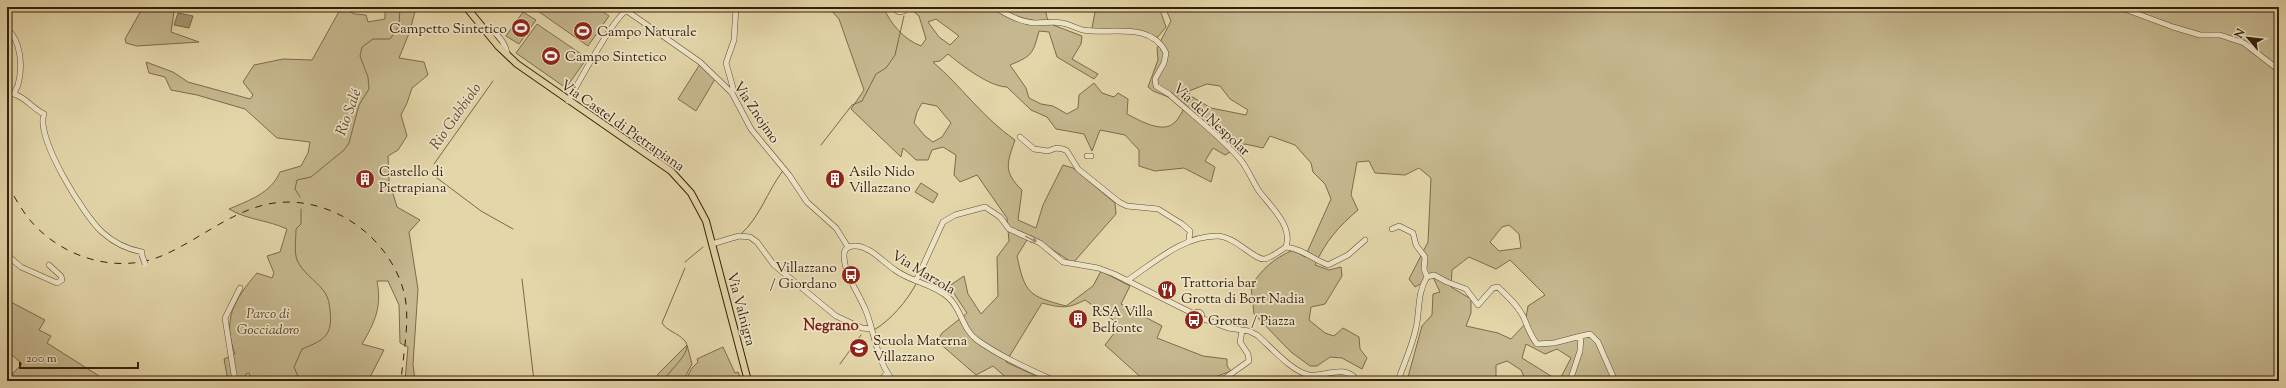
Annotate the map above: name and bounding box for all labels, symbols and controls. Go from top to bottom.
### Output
sports icon: Campetto Sintetico [510,17,532,39]
north arrow [2228,18,2268,58]
place label: Campetto Sintetico [389,20,507,40]
sports icon: Campo Naturale [572,20,594,42]
place label: Campo Naturale [597,23,697,43]
text: N [2230,26,2249,42]
sports icon: Campo Sintetico [540,45,562,67]
place label: Campo Sintetico [565,48,667,68]
street label: Via Castel di Pietrapiana [556,76,688,177]
street label: Via Znojmo [727,78,784,148]
water label: Rio Gabbiolo [426,79,487,154]
street label: Via del Nespolar [1168,79,1254,162]
water label: Rio Salé [331,86,367,139]
place label: Castello di Pietrapiana [379,163,447,199]
place label: Asilo Nido Villazzano [849,163,915,199]
building icon: Castello di Pietrapiana [354,168,376,190]
building icon: Asilo Nido Villazzano [824,168,846,190]
one-way arrow [1025,236,1037,243]
street label: Via Marzola [887,247,959,301]
place label: Villazzano / Giordano [770,259,837,295]
bus stop icon: Villazzano / Giordano [840,264,862,286]
street label: Via Valnigra [721,270,760,349]
place label: Trattoria bar Grotta di Bort Nadia [1181,274,1305,310]
restaurant icon: Trattoria bar Grotta di Bort Nadia [1156,279,1178,301]
place label: RSA Villa Belfonte [1092,303,1153,339]
park label: Parco di Gocciadoro [237,305,299,341]
building icon: RSA Villa Belfonte [1067,308,1089,330]
bus stop icon: Grotta / Piazza [1183,309,1205,331]
place label: Grotta / Piazza [1208,312,1296,332]
district label: Negrano [803,316,859,337]
place label: Scuola Materna Villazzano [873,332,968,368]
school or university icon: Scuola Materna Villazzano [848,337,870,359]
scale bar [20,344,138,370]
text: 200 m [26,350,57,368]

